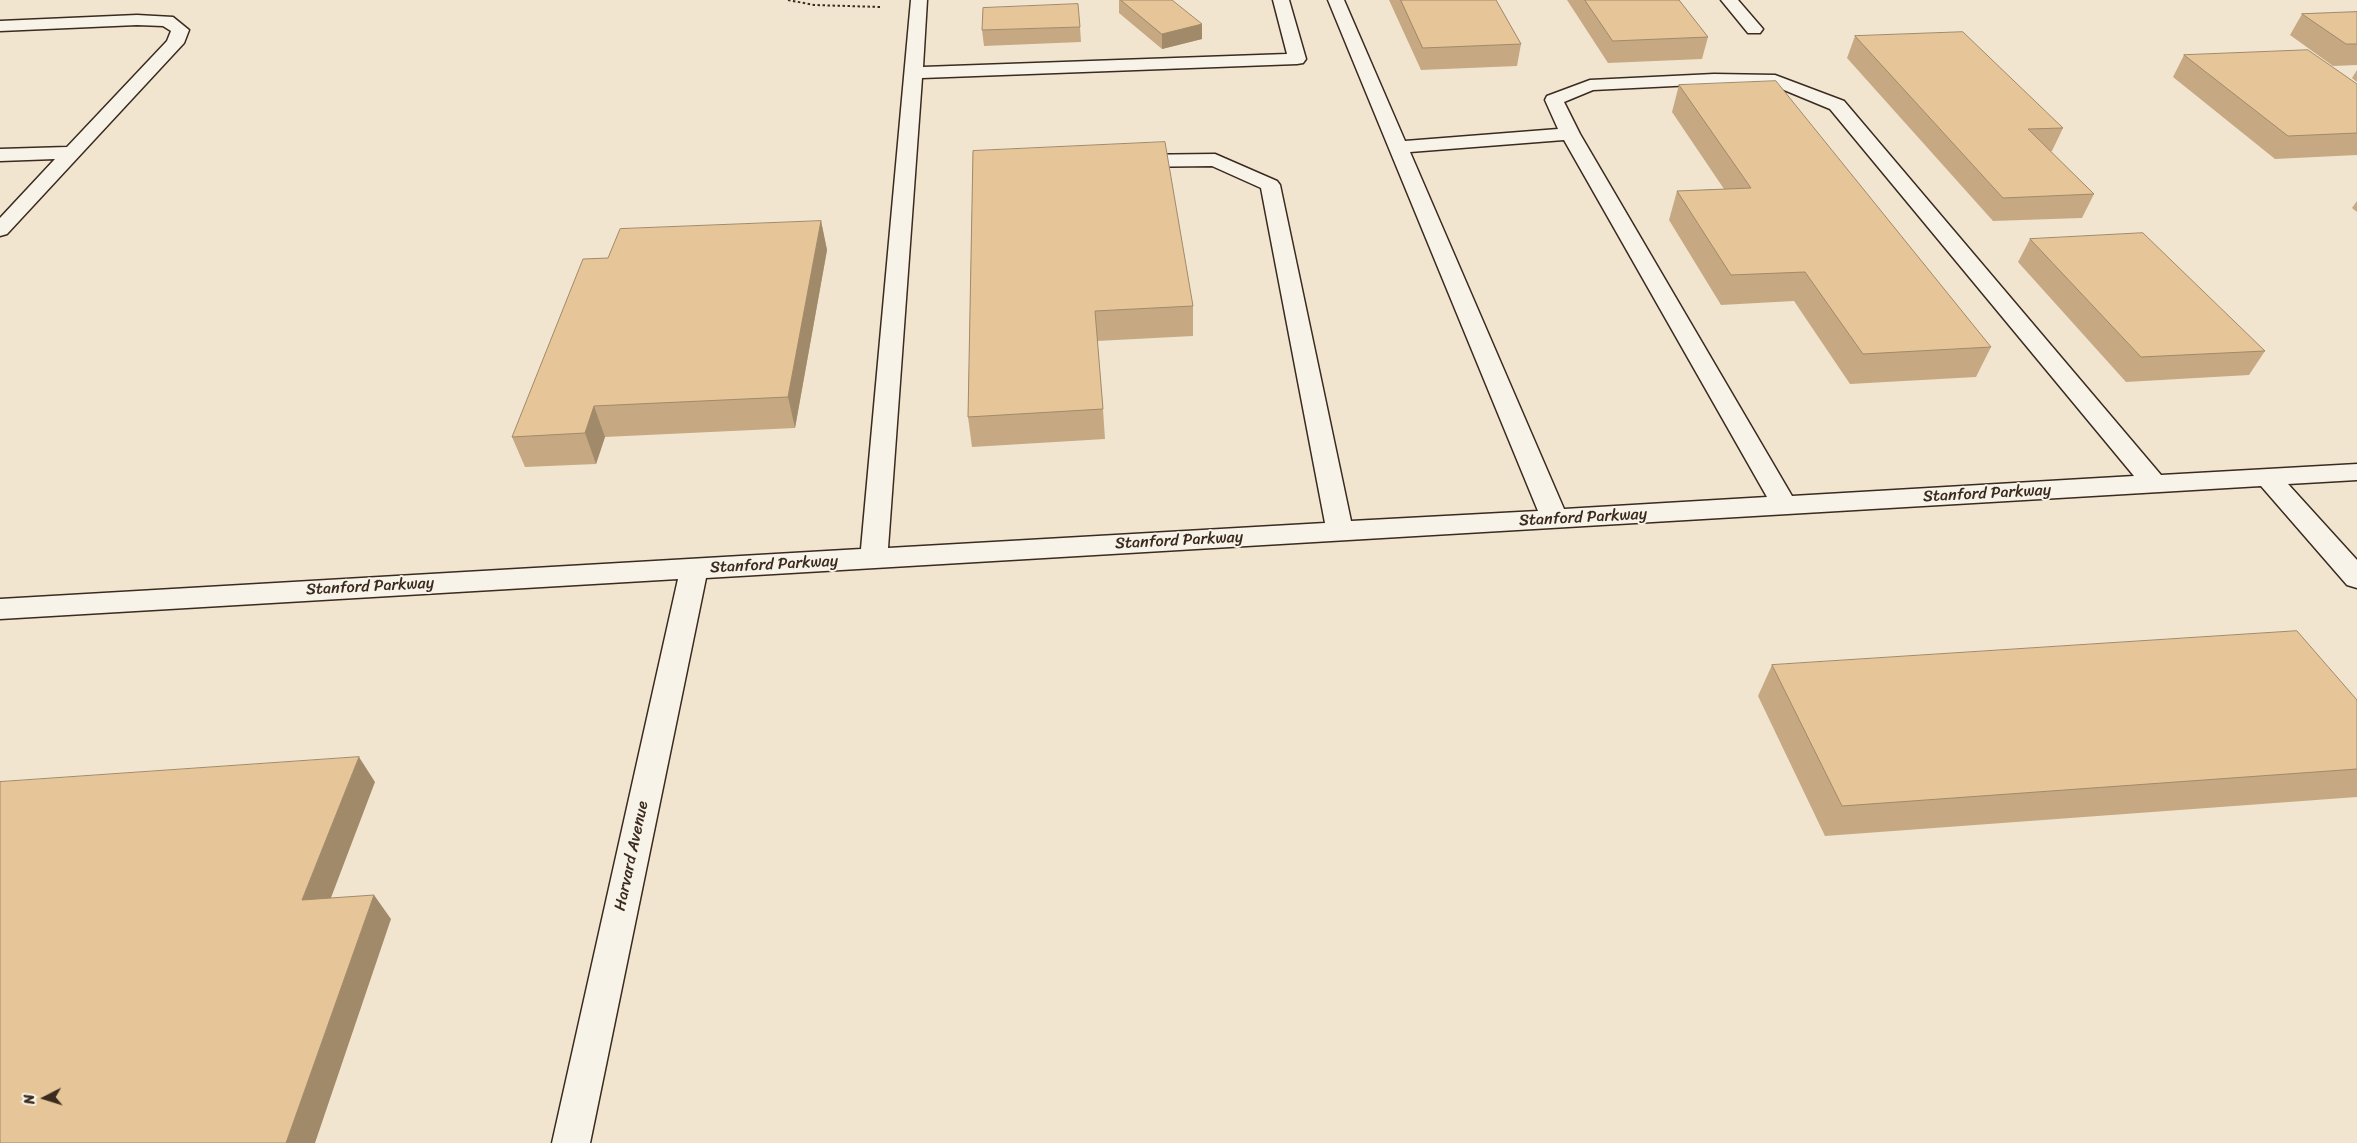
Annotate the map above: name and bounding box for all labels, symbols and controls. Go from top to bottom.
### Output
street label: Stanford Parkway [1923,481,2051,507]
street label: Stanford Parkway [1519,505,1647,531]
street label: Stanford Parkway [1115,528,1243,554]
street label: Stanford Parkway [710,552,838,578]
street label: Stanford Parkway [306,574,434,600]
street label: Harvard Avenue [611,799,653,913]
north arrow [20,1073,70,1123]
text: N [17,1093,42,1105]

